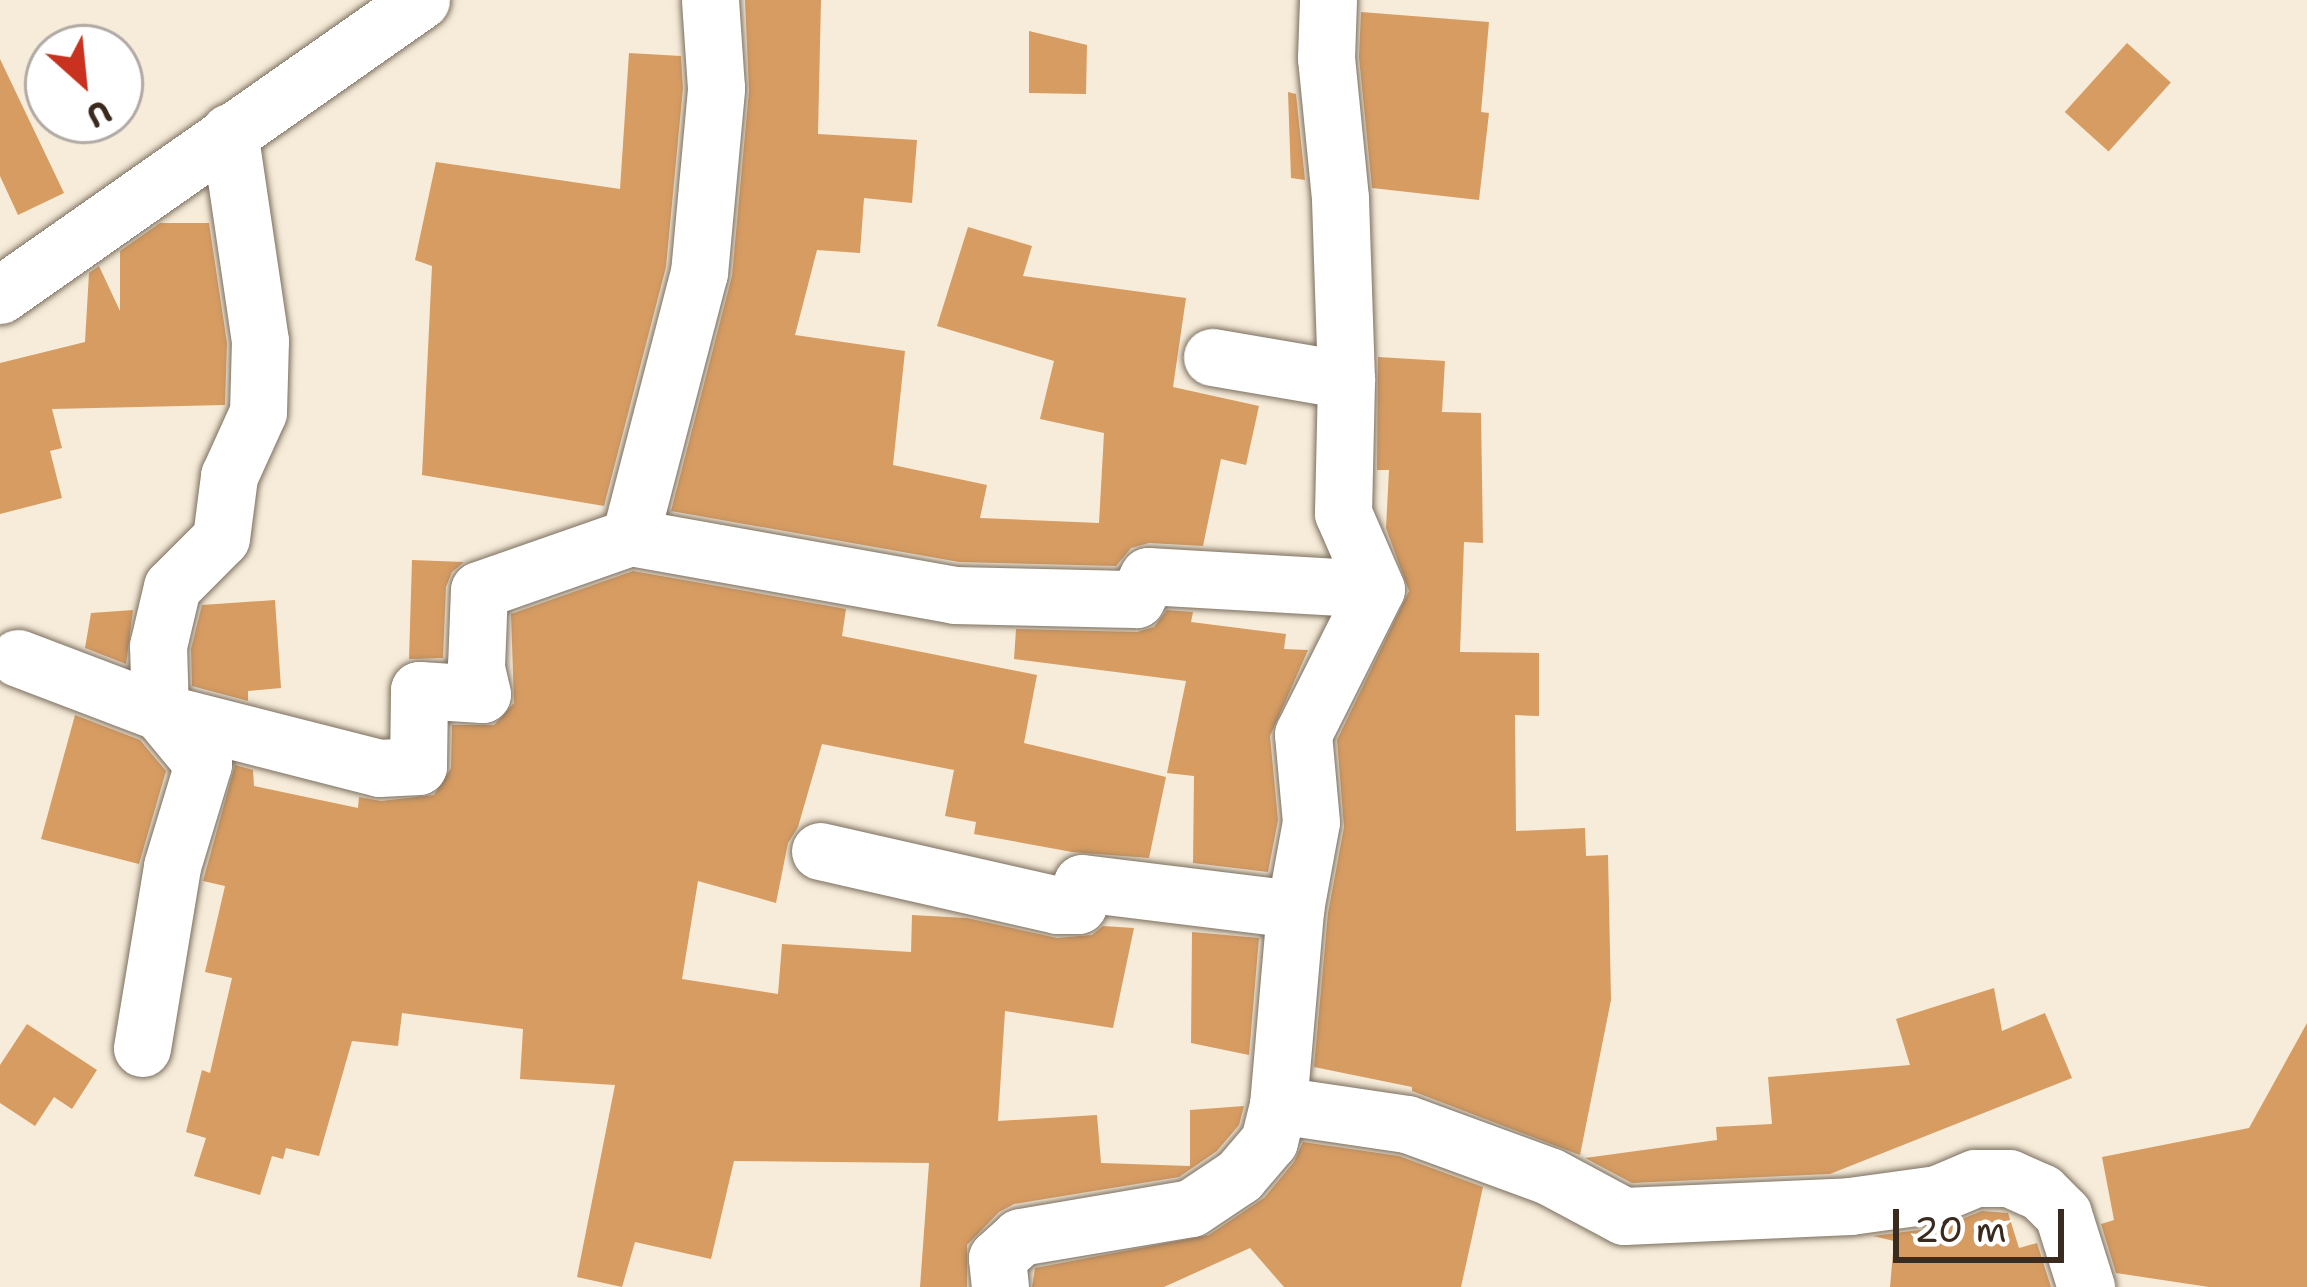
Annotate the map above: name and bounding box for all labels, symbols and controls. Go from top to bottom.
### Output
north arrow [24,24,144,144]
text: U [79,89,119,139]
scale bar [1899,1185,2070,1259]
text: 20 m [1914,1205,2007,1254]

